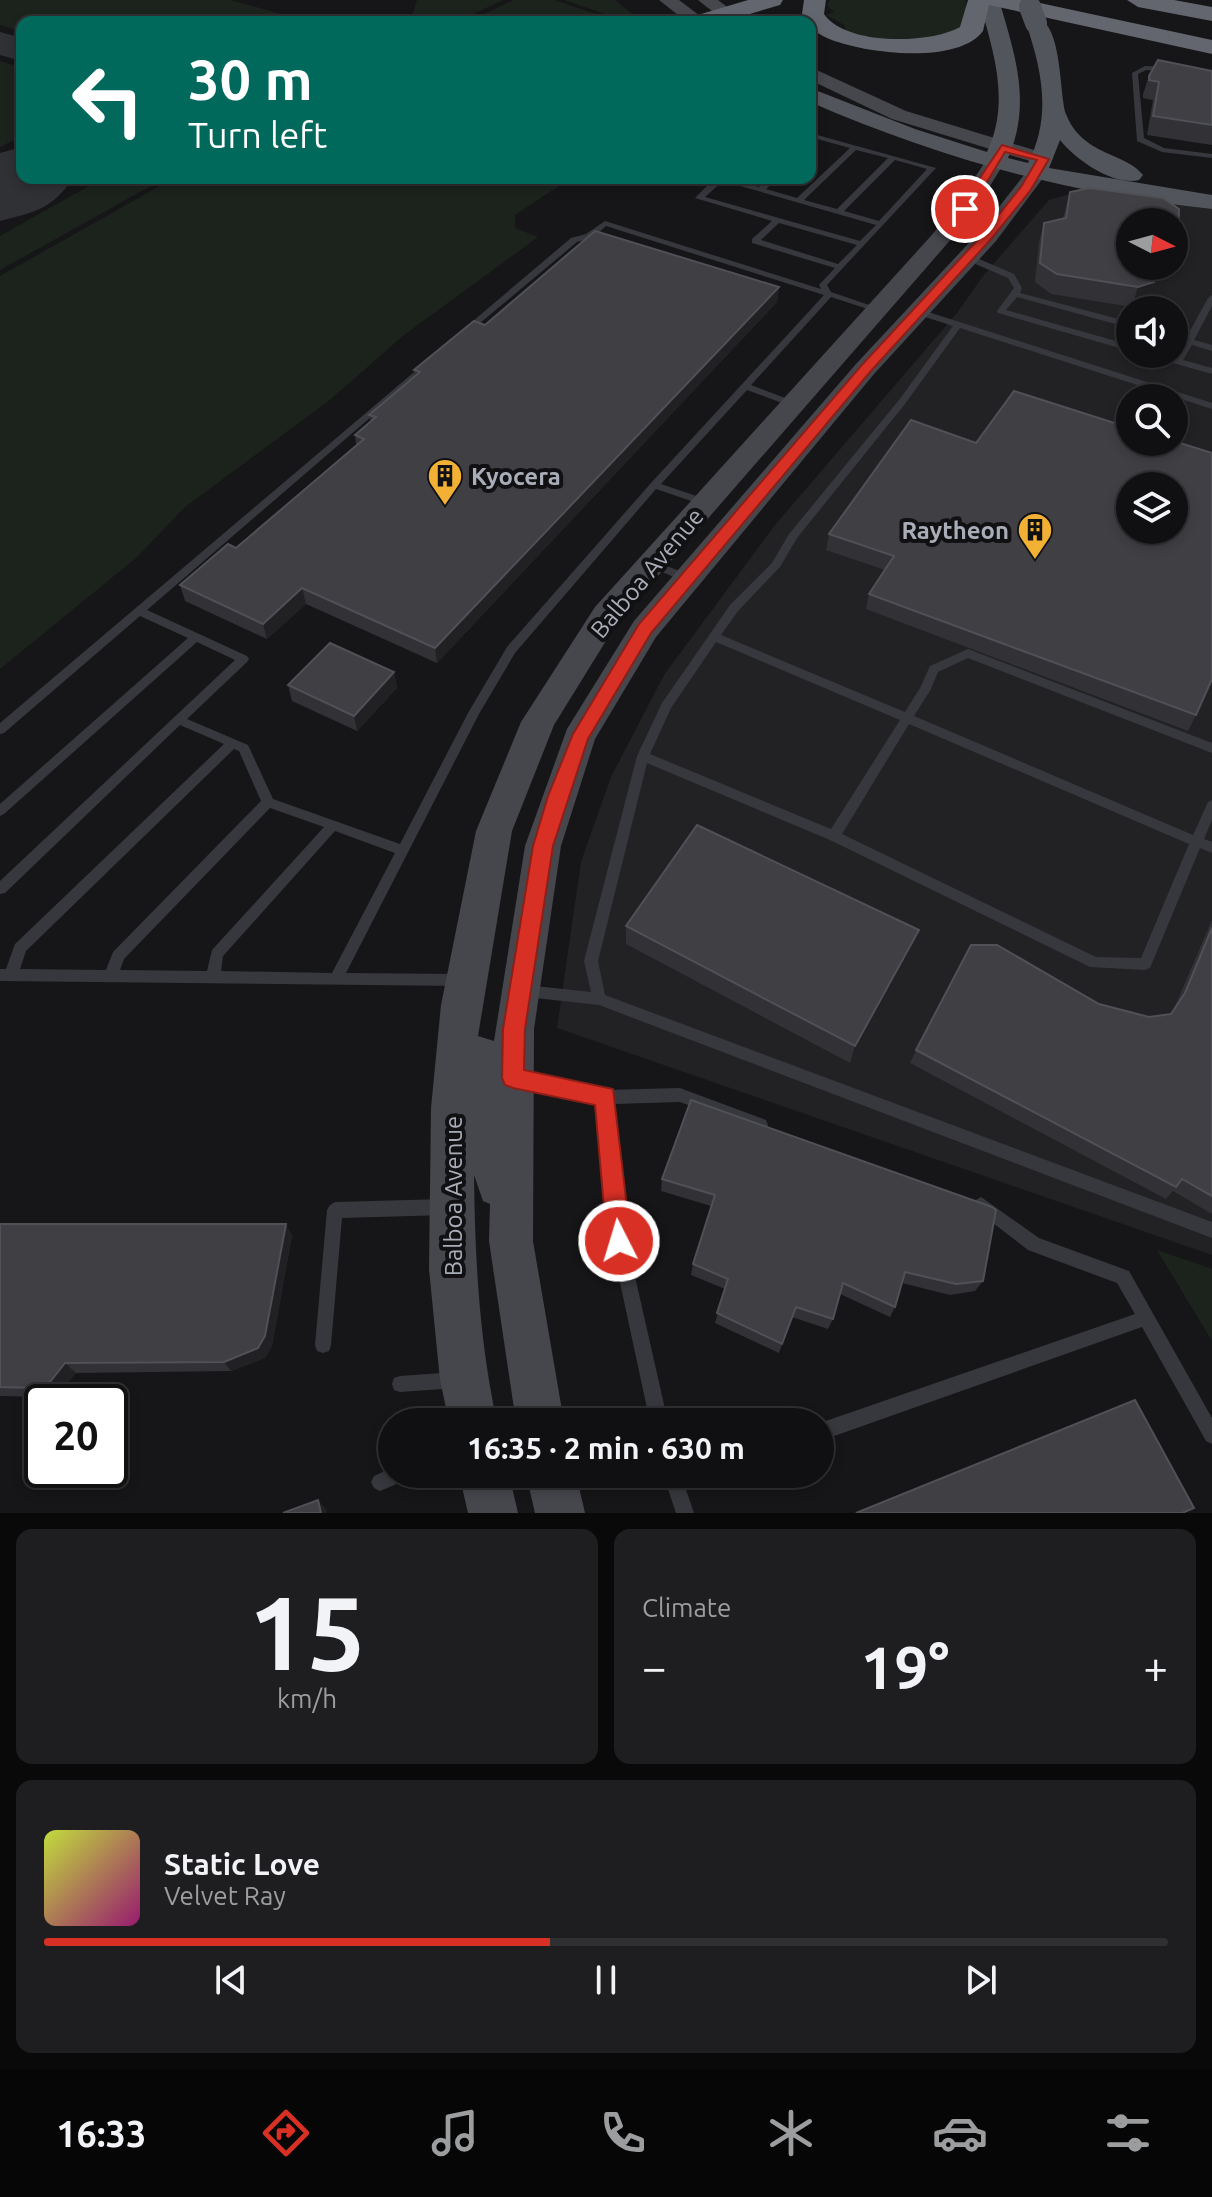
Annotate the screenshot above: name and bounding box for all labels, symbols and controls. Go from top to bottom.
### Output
icon: left [56,48,160,152]
text: 30 m [188,48,313,111]
text: Turn left [188,114,327,155]
pin [931,175,999,243]
icon: arrive [943,187,987,231]
north arrow [1116,208,1188,280]
map controls [1116,208,1188,544]
button: sound [1116,296,1188,368]
button: search [1116,384,1188,456]
building icon: Kyocera [426,457,464,507]
place label: Kyocera [471,463,561,490]
button: layers [1116,472,1188,544]
street label: Balboa Avenue [585,503,709,643]
building icon: Raytheon [1016,511,1054,561]
place label: Raytheon [901,517,1009,544]
street label: Balboa Avenue [440,1116,467,1276]
position arrow [577,1199,661,1283]
speed limit sign: 20 [24,1384,128,1488]
text: 16:35 · 2 min · 630 m [467,1431,745,1465]
text: 15 [248,1573,366,1690]
text: Climate [642,1593,731,1622]
text: 19° [861,1633,949,1700]
text: − [642,1642,667,1691]
text: + [1143,1642,1168,1691]
text: km/h [277,1684,337,1713]
text: Static Love [164,1847,320,1881]
text: Velvet Ray [164,1881,286,1910]
icon: previous [209,1958,253,2002]
icon: pause [584,1958,628,2002]
icon: next [959,1958,1003,2002]
icon: directions [258,2105,314,2161]
icon: music [427,2105,483,2161]
icon: phone [595,2105,651,2161]
icon: climate [763,2105,819,2161]
icon: car [932,2105,988,2161]
icon: filters [1100,2105,1156,2161]
text: 16:33 [56,2113,146,2154]

